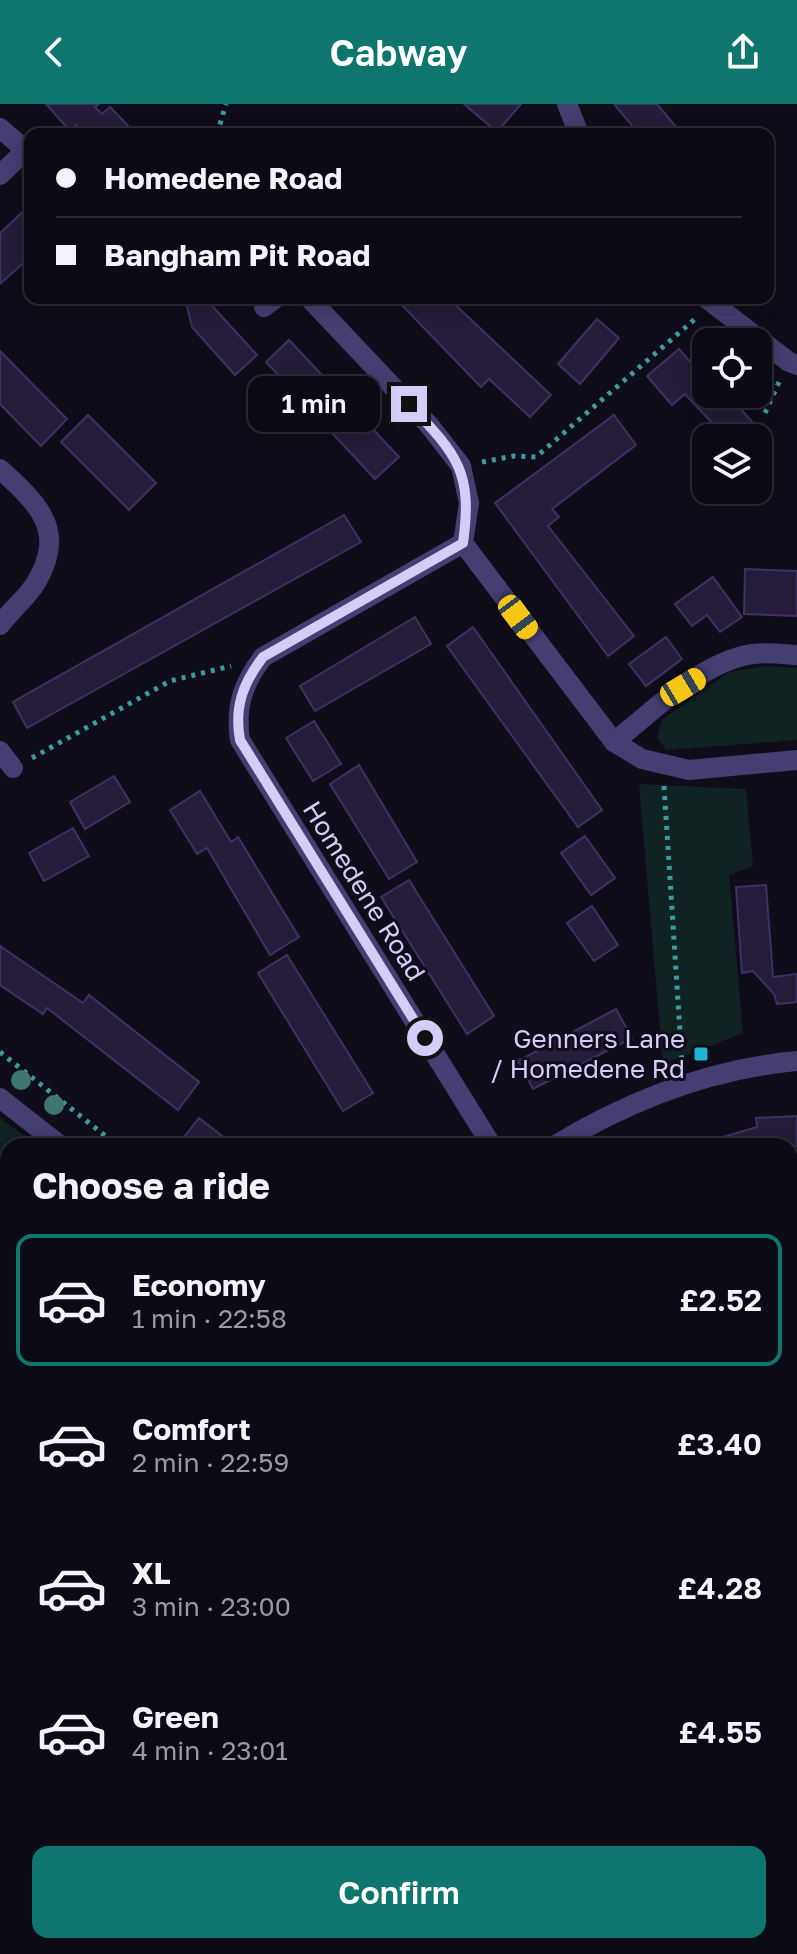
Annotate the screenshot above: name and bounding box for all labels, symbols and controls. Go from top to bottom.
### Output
icon: back [32,30,76,74]
icon: share [721,30,765,74]
text: Cabway [329,31,468,74]
text: Homedene Road [104,160,343,196]
text: Bangham Pit Road [104,237,371,273]
map controls [692,328,772,504]
button: locate [692,328,772,408]
callout: 1 min [249,376,381,432]
route end [391,386,427,422]
text: 1 min [281,388,347,419]
button: layers [692,424,772,504]
car [494,591,542,643]
car [656,664,710,710]
street label: Homedene Road [297,795,432,986]
route start [407,1020,443,1056]
place label: Genners Lane / Homedene Rd [491,1023,685,1084]
marker: Genners Lane / Homedene Rd [692,1045,710,1063]
text: Choose a ride [32,1164,270,1207]
icon: car [36,1264,108,1336]
text: Economy [132,1267,266,1303]
text: £2.52 [679,1282,762,1318]
text: 1 min · 22:58 [132,1303,287,1334]
icon: car [36,1408,108,1480]
text: Comfort [132,1411,251,1447]
text: £3.40 [677,1426,762,1462]
text: 2 min · 22:59 [132,1447,289,1478]
icon: car [36,1552,108,1624]
text: XL [132,1555,171,1591]
text: £4.28 [678,1570,762,1606]
text: 3 min · 23:00 [132,1591,291,1622]
icon: car [36,1696,108,1768]
text: Green [132,1699,219,1735]
text: £4.55 [678,1714,762,1750]
text: 4 min · 23:01 [132,1735,288,1766]
button: Confirm [32,1846,766,1938]

